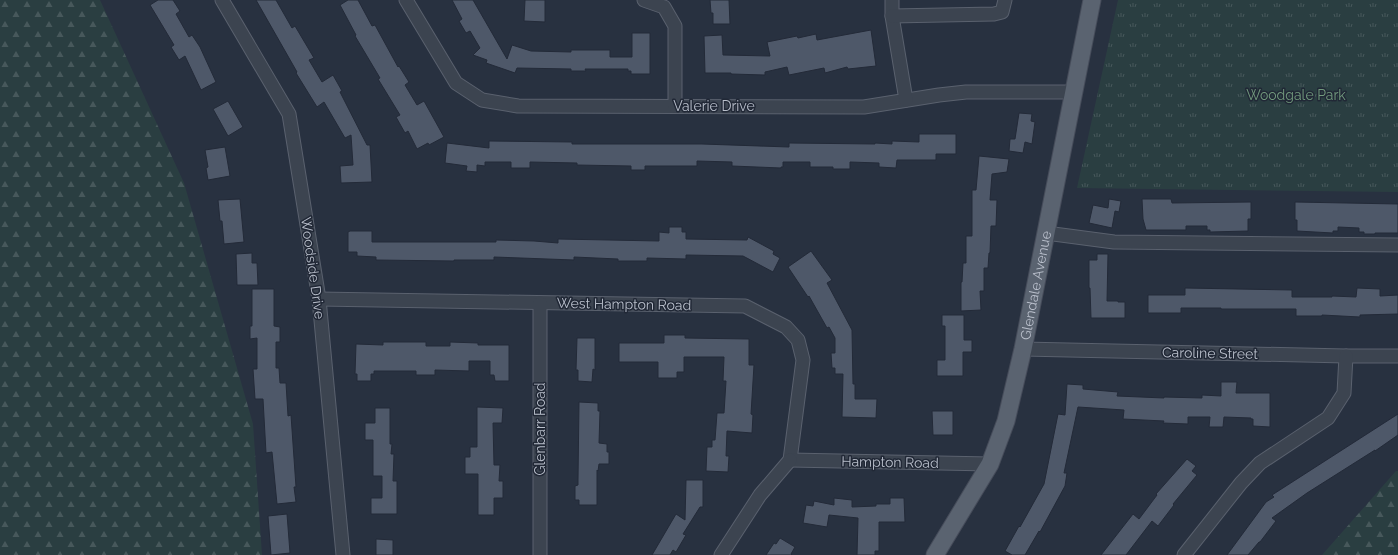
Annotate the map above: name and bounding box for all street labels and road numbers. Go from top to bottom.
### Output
street label: Valerie Drive [673,98,755,114]
street label: Woodside Drive [298,216,328,320]
street label: Glendale Avenue [1017,229,1054,341]
street label: West Hampton Road [557,295,691,313]
street label: Caroline Street [1162,344,1258,362]
street label: Glenbarr Road [532,382,548,476]
street label: Hampton Road [841,453,939,471]

